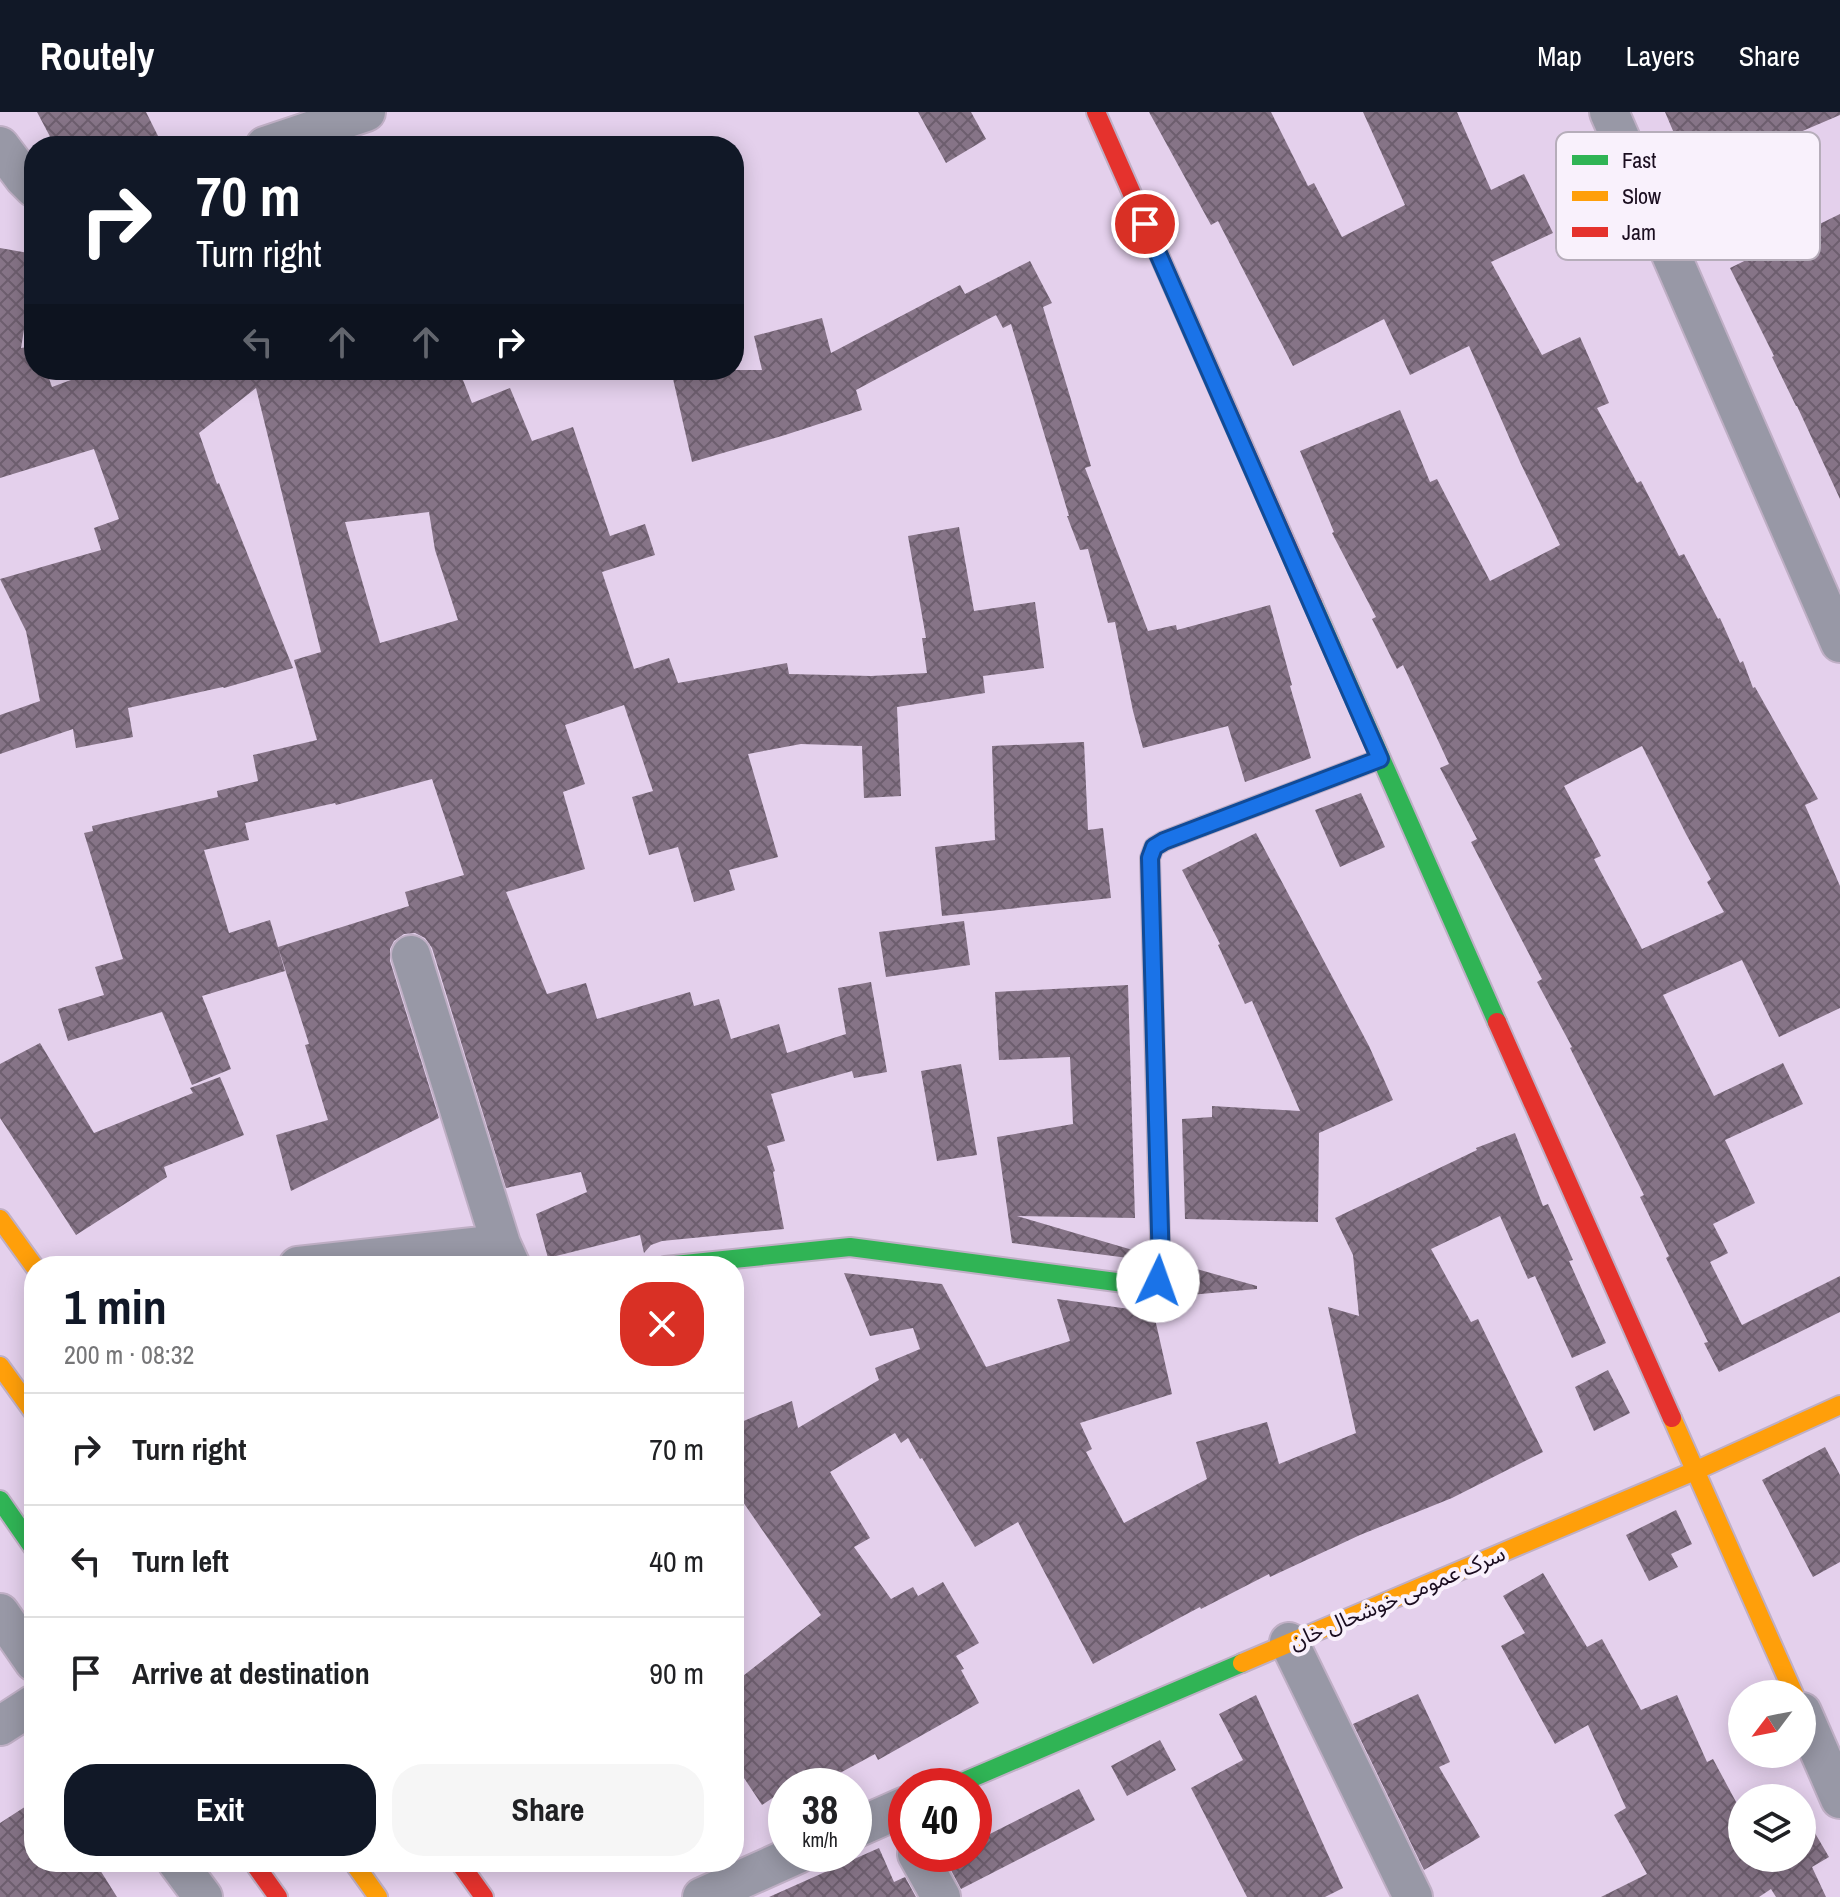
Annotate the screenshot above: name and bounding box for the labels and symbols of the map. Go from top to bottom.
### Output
legend [1556,132,1820,260]
text: Fast [1622,145,1656,175]
text: Slow [1622,181,1661,211]
pin [1111,190,1179,258]
text: Jam [1622,217,1656,247]
position arrow [1116,1239,1200,1323]
street label: سرک عمومی خوشحال خان [1284,1538,1510,1656]
north arrow [1728,1680,1816,1768]
speed limit sign: 40 [888,1768,992,1872]

